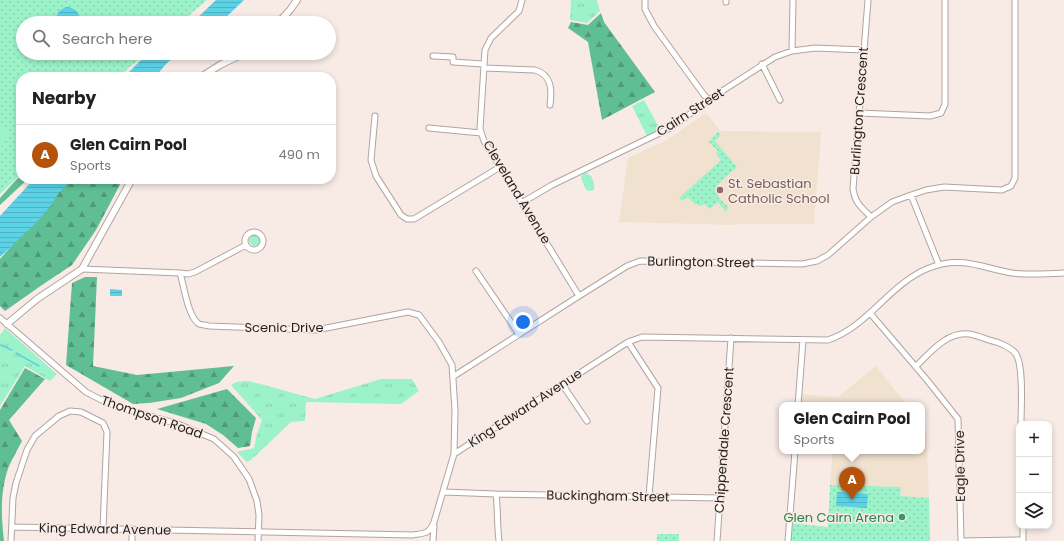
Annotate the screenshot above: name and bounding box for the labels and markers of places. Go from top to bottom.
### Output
place label: St. Sebastian Catholic School [728,174,830,208]
marker: St. Sebastian Catholic School [715,185,725,195]
pin: A [839,467,865,500]
place label: Glen Cairn Arena [783,508,894,527]
marker: Glen Cairn Arena [897,512,907,522]

